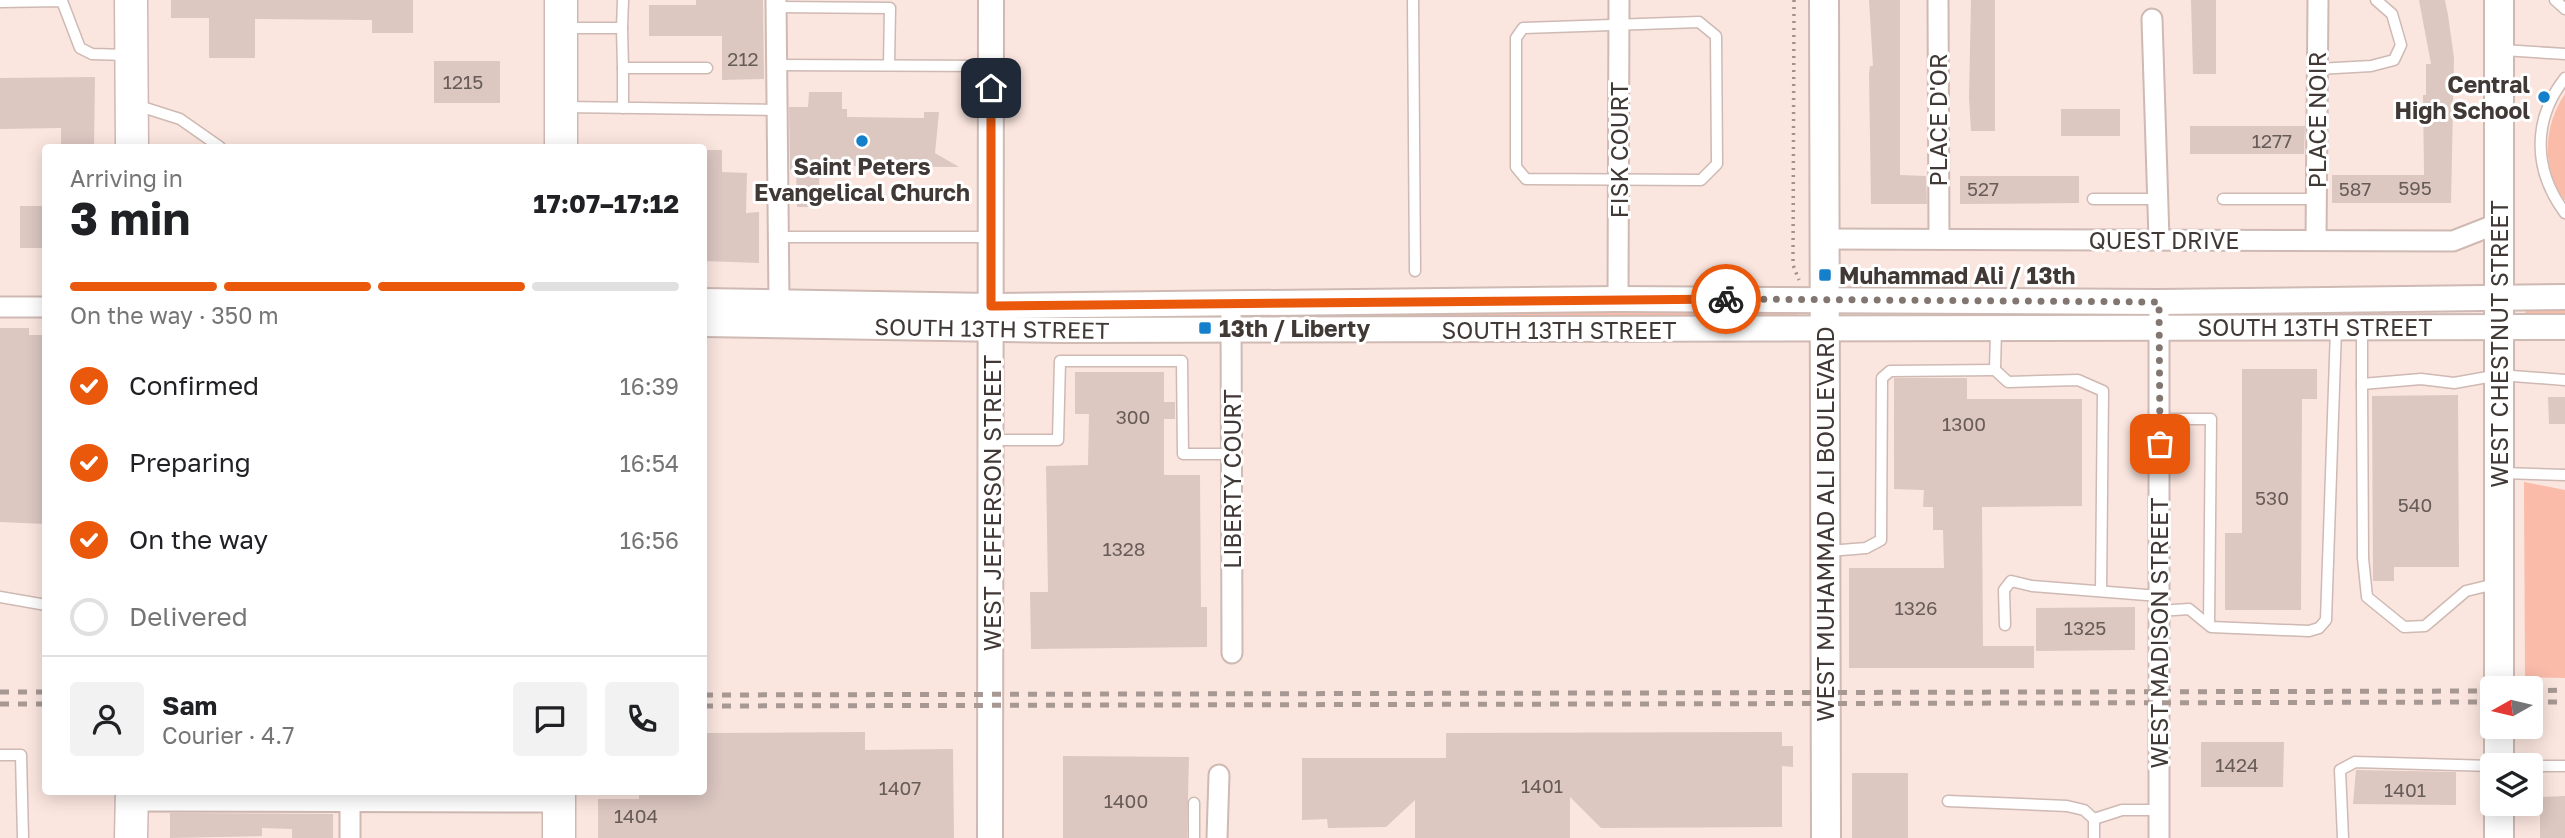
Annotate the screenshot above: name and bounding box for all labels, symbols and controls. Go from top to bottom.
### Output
house number: 212 [727,47,759,70]
street label: PLACE NOIR [2303,52,2331,188]
street label: PLACE D'OR [1924,53,1952,187]
pin [961,58,1021,118]
icon: home [972,69,1010,107]
house number: 1215 [443,70,483,93]
place label: Central High School [2395,70,2530,124]
street label: FISK COURT [1605,82,1633,218]
marker: Central High School [2536,89,2552,105]
house number: 1277 [2252,129,2292,152]
marker: Saint Peters Evangelical Church [854,133,870,149]
place label: Saint Peters Evangelical Church [754,152,970,206]
text: Arriving in [70,164,183,192]
house number: 595 [2398,176,2432,199]
house number: 527 [1967,177,1999,200]
house number: 587 [2339,177,2371,200]
text: 17:07–17:12 [533,188,679,219]
text: 3 min [70,190,190,245]
street label: WEST CHESTNUT STREET [2485,200,2513,488]
street label: QUEST DRIVE [2089,226,2239,254]
place label: Muhammad Ali / 13th [1839,261,2076,289]
courier [1691,264,1761,334]
marker: Muhammad Ali / 13th [1817,267,1833,283]
icon: bike [1707,280,1745,318]
text: On the way · 350 m [70,301,279,329]
street label: SOUTH 13TH STREET [874,312,1110,344]
street label: SOUTH 13TH STREET [2197,313,2433,341]
place label: 13th / Liberty [1219,314,1371,342]
street label: SOUTH 13TH STREET [1441,316,1677,344]
marker: 13th / Liberty [1197,320,1213,336]
street label: WEST MUHAMMAD ALI BOULEVARD [1811,326,1839,722]
street label: WEST JEFFERSON STREET [978,355,1006,651]
icon: check [70,367,108,405]
text: Confirmed [129,370,259,401]
text: 16:39 [620,372,679,400]
street label: LIBERTY COURT [1218,389,1246,569]
house number: 300 [1116,405,1150,428]
house number: 1300 [1942,412,1986,435]
pin [2130,414,2190,474]
icon: bag [2141,425,2179,463]
icon: check [70,444,108,482]
text: Preparing [129,447,251,478]
text: 16:54 [620,449,679,477]
house number: 530 [2255,486,2289,509]
house number: 540 [2398,493,2432,516]
street label: WEST MADISON STREET [2145,497,2173,769]
icon: check [70,521,108,559]
text: On the way [129,524,268,555]
text: 16:56 [620,526,679,554]
house number: 1328 [1103,537,1145,560]
house number: 1326 [1895,596,1937,619]
text: Delivered [129,601,248,632]
house number: 1325 [2064,616,2106,639]
north arrow [2480,676,2543,738]
map controls [2480,676,2543,816]
button: person [70,682,144,756]
button: chat [513,682,587,756]
button: phone [605,682,679,756]
text: Sam [162,690,217,721]
text: Courier · 4.7 [162,721,294,749]
house number: 1424 [2215,753,2259,776]
button: layers [2480,753,2543,816]
house number: 1401 [1521,774,1563,797]
house number: 1407 [879,776,921,799]
house number: 1401 [2384,778,2426,801]
house number: 1400 [1104,789,1148,812]
house number: 1404 [614,804,658,827]

